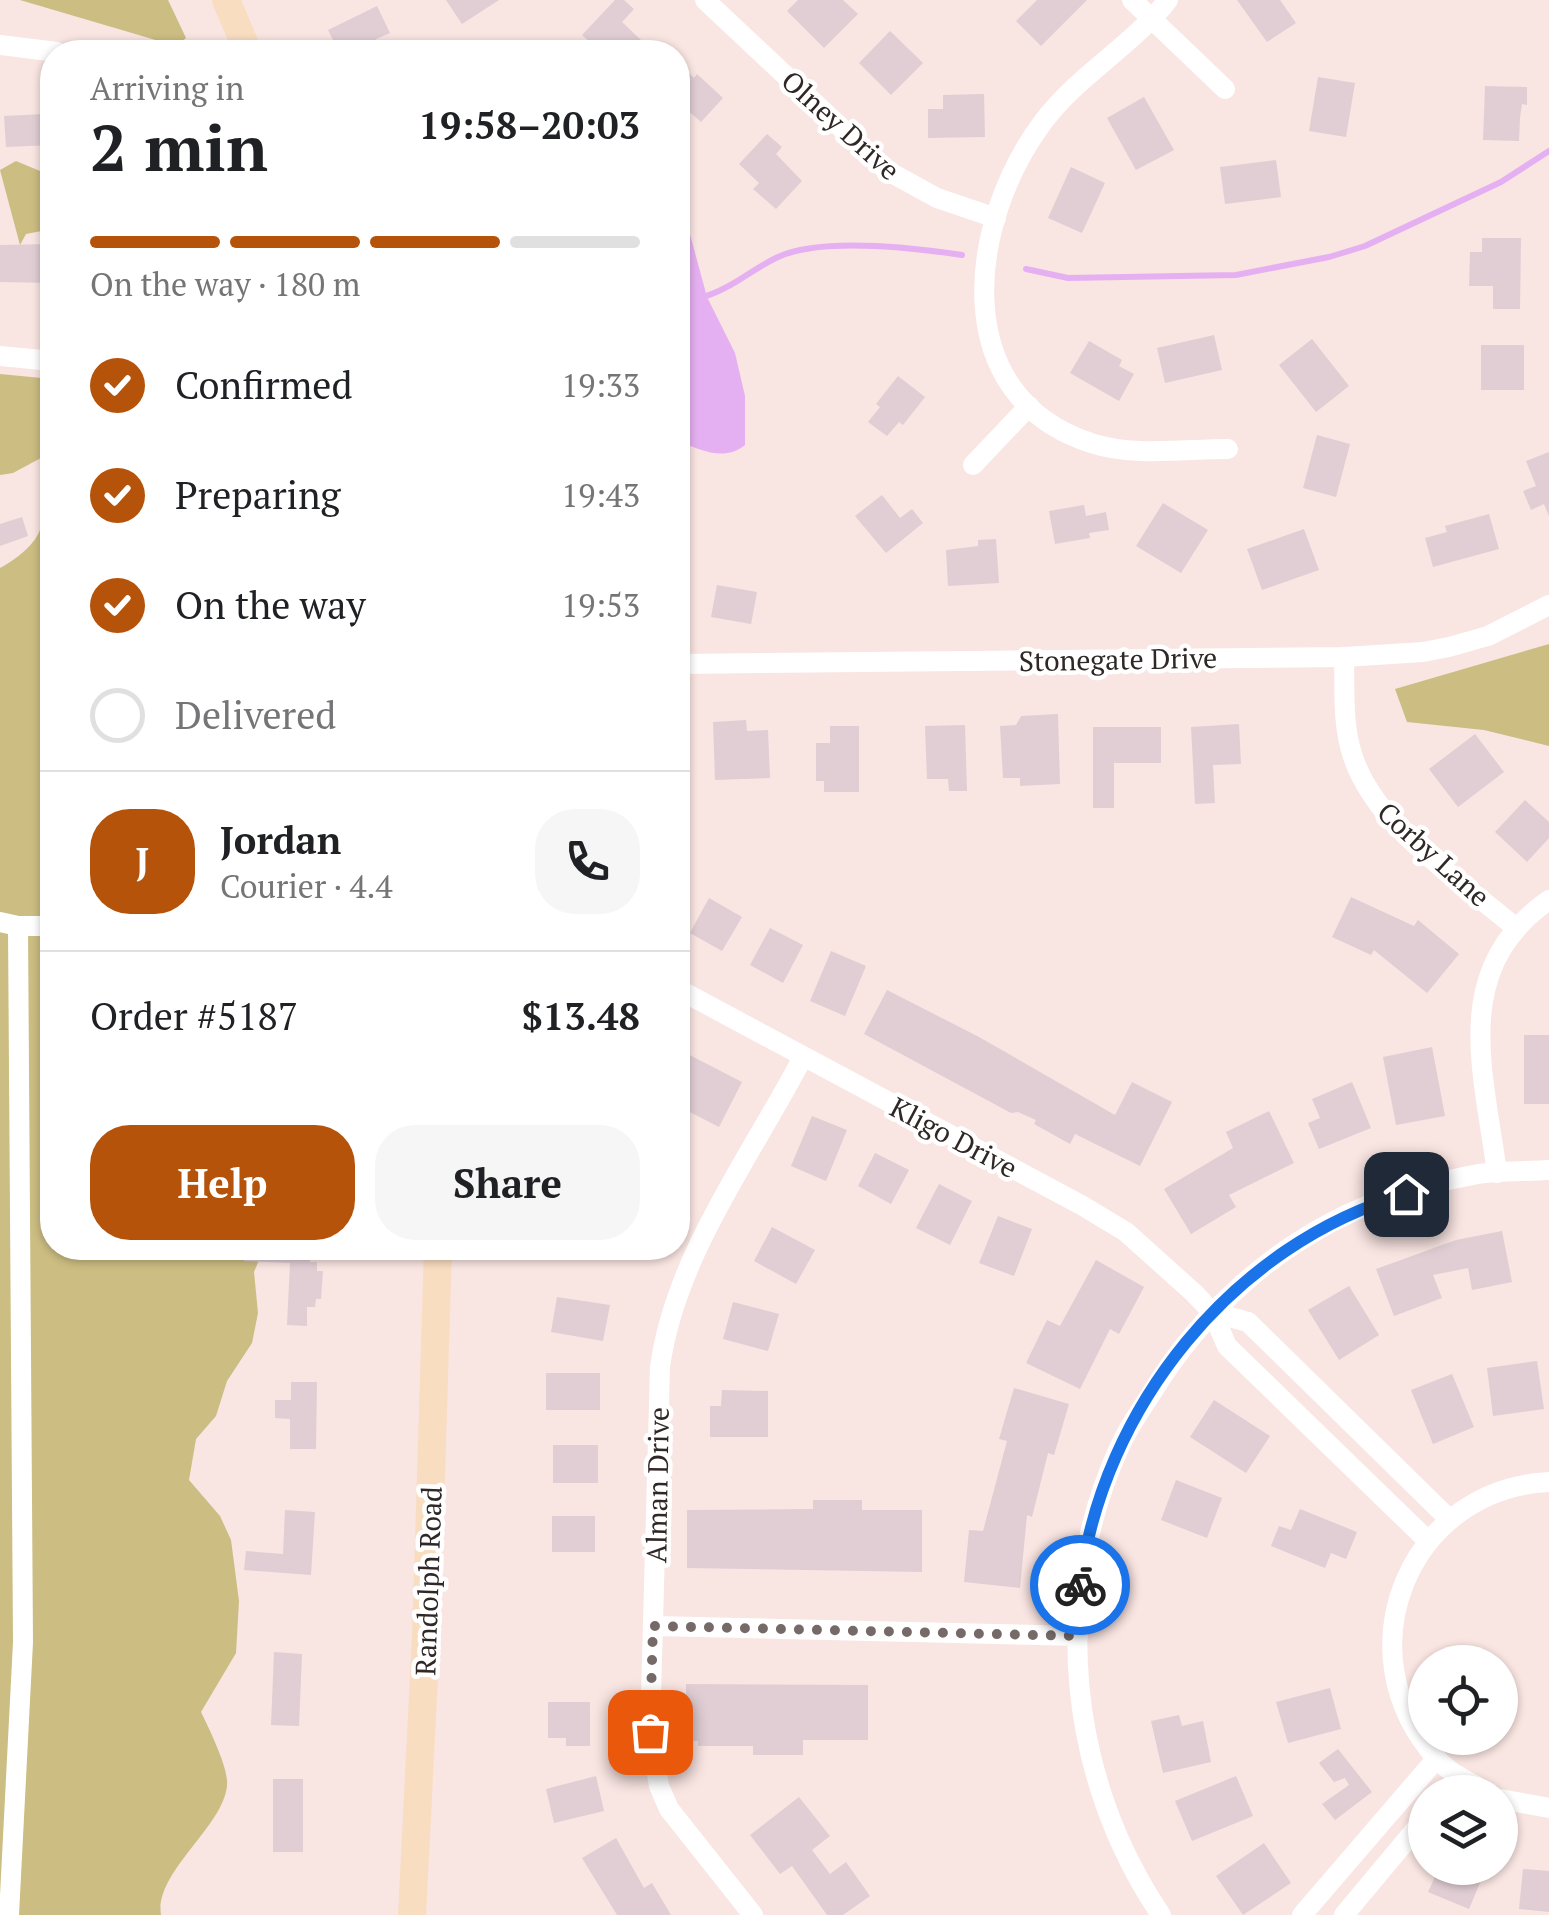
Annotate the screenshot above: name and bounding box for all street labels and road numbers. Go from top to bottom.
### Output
street label: Olney Drive [774,62,908,188]
street label: Stonegate Drive [1018,639,1218,679]
street label: Corby Lane [1370,794,1498,914]
street label: Kligo Drive [884,1088,1024,1186]
street label: Alman Drive [637,1407,677,1563]
street label: Randolph Road [406,1486,450,1676]

